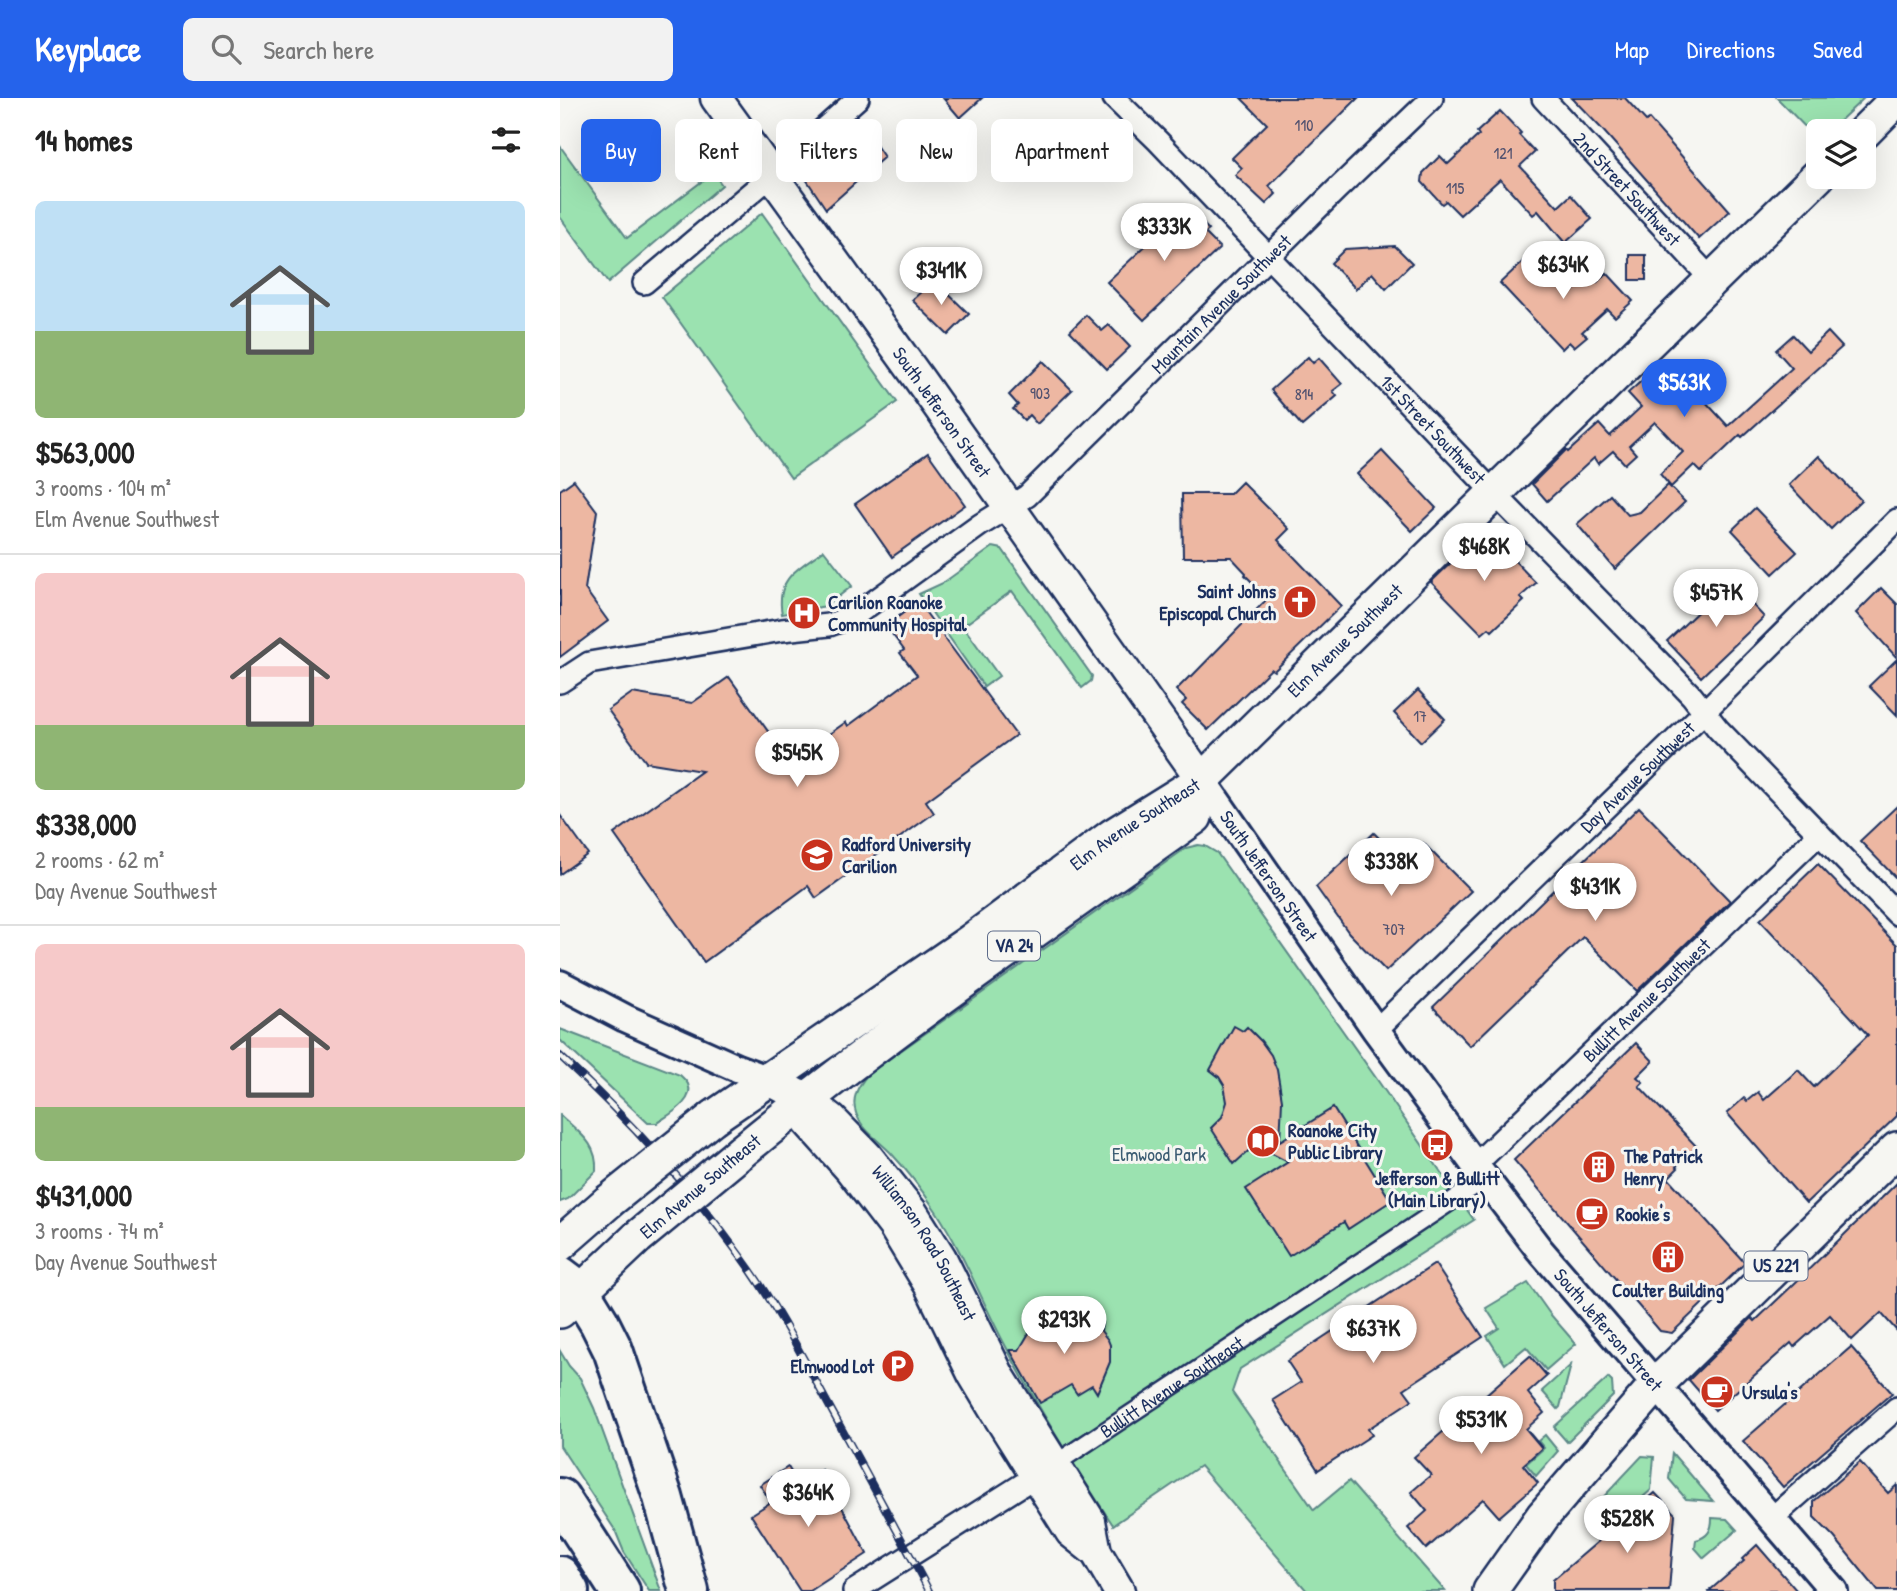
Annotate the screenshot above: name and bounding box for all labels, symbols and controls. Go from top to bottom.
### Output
search box [183,18,673,81]
text: Keyplace [35,27,141,71]
icon: search [207,30,245,68]
text: Search here [263,32,374,67]
text: Map [1615,33,1649,65]
text: Directions [1687,33,1775,65]
text: Saved [1813,33,1862,65]
house number: 110 [1295,114,1313,136]
chip: Buy [581,119,661,182]
chip: Rent [675,119,762,182]
chip: Filters [776,119,882,182]
chip: New [896,119,977,182]
chip: Apartment [991,119,1133,182]
map controls [1806,119,1876,189]
button: layers [1806,119,1876,189]
text: 14 homes [35,120,133,160]
icon: filters [487,121,525,159]
street label: 2nd Street Southwest [1568,126,1687,252]
house number: 121 [1493,142,1513,164]
house number: 115 [1446,177,1464,199]
pin: $333K [1115,204,1213,263]
text: $333K [1137,210,1191,241]
street label: Mountain Avenue Southwest [1145,228,1297,379]
pin: $634K [1514,242,1612,301]
icon: home [217,247,343,373]
pin: $341K [892,248,990,307]
text: $634K [1537,248,1589,279]
text: $341K [916,254,966,285]
street label: South Jefferson Street [887,341,998,483]
pin: $563K [1635,360,1733,419]
text: $563K [1658,366,1710,397]
street label: 1st Street Southwest [1375,369,1492,490]
house number: 903 [1030,382,1050,404]
house number: 814 [1295,383,1313,405]
text: $563,000 [35,432,135,472]
text: 3 rooms · 104 m² [35,472,171,503]
text: Elm Avenue Southwest [35,503,219,534]
pin: $468K [1435,524,1533,583]
text: $468K [1458,530,1510,561]
pin: $457K [1667,570,1765,629]
text: $457K [1689,576,1743,607]
street label: Elm Avenue Southwest [1281,577,1408,703]
place label: Saint Johns Episcopal Church [1159,578,1277,627]
church icon: Saint Johns Episcopal Church [1281,583,1319,621]
place label: Carilion Roanoke Community Hospital [828,589,968,638]
hospital icon: Carilion Roanoke Community Hospital [785,594,823,632]
icon: home [217,619,343,745]
house number: 17 [1413,705,1427,727]
street label: Day Avenue Southwest [1574,715,1701,838]
pin: $545K [748,730,846,789]
text: $545K [771,736,823,767]
street label: Elm Avenue Southeast [1064,771,1205,876]
text: $338,000 [35,804,136,844]
street label: South Jefferson Street [1214,805,1324,947]
place label: Radford University Carilion [842,831,971,879]
school or university icon: Radford University Carilion [798,836,836,874]
pin: $338K [1342,838,1440,898]
text: 2 rooms · 62 m² [35,844,164,875]
text: $338K [1364,845,1418,876]
pin: $431K [1546,864,1644,923]
text: $431K [1570,870,1620,901]
text: Day Avenue Southwest [35,875,217,906]
house number: 707 [1382,918,1406,940]
road number: VA 24 [988,932,1040,960]
street label: Bullitt Avenue Southwest [1577,932,1717,1068]
icon: home [217,990,343,1116]
place label: Roanoke City Public Library [1288,1117,1383,1166]
library icon: Roanoke City Public Library [1244,1122,1282,1160]
bus stop icon: Jefferson & Bullitt (Main Library) [1418,1126,1456,1164]
street label: Elm Avenue Southeast [634,1127,766,1244]
park label: Elmwood Park [1112,1141,1206,1167]
place label: The Patrick Henry [1623,1143,1703,1192]
building icon: The Patrick Henry [1580,1148,1618,1186]
street label: Williamson Road Southeast [866,1159,983,1326]
place label: Jefferson & Bullitt (Main Library) [1375,1165,1501,1214]
text: $431,000 [35,1175,132,1215]
cafe icon: Rookie's [1573,1195,1611,1233]
place label: Rookie's [1616,1201,1671,1227]
text: 3 rooms · 74 m² [35,1215,164,1246]
building icon: Coulter Building [1649,1238,1687,1276]
text: Day Avenue Southwest [35,1246,217,1277]
road number: US 221 [1744,1252,1808,1280]
street label: South Jefferson Street [1548,1263,1669,1397]
place label: Coulter Building [1612,1277,1724,1304]
pin: $293K [1015,1296,1113,1356]
text: $293K [1037,1303,1091,1334]
pin: $637K [1324,1306,1422,1365]
text: $637K [1346,1312,1400,1343]
street label: Bullitt Avenue Southeast [1095,1329,1249,1444]
parking icon: Elmwood Lot [879,1347,917,1385]
place label: Elmwood Lot [790,1353,875,1379]
cafe icon: Ursula's [1698,1373,1736,1411]
place label: Ursula's [1742,1379,1798,1405]
pin: $531K [1432,1396,1530,1456]
text: $531K [1455,1403,1507,1434]
pin: $364K [759,1470,857,1529]
text: $364K [782,1476,834,1507]
pin: $528K [1578,1496,1676,1555]
text: $528K [1600,1502,1654,1533]

